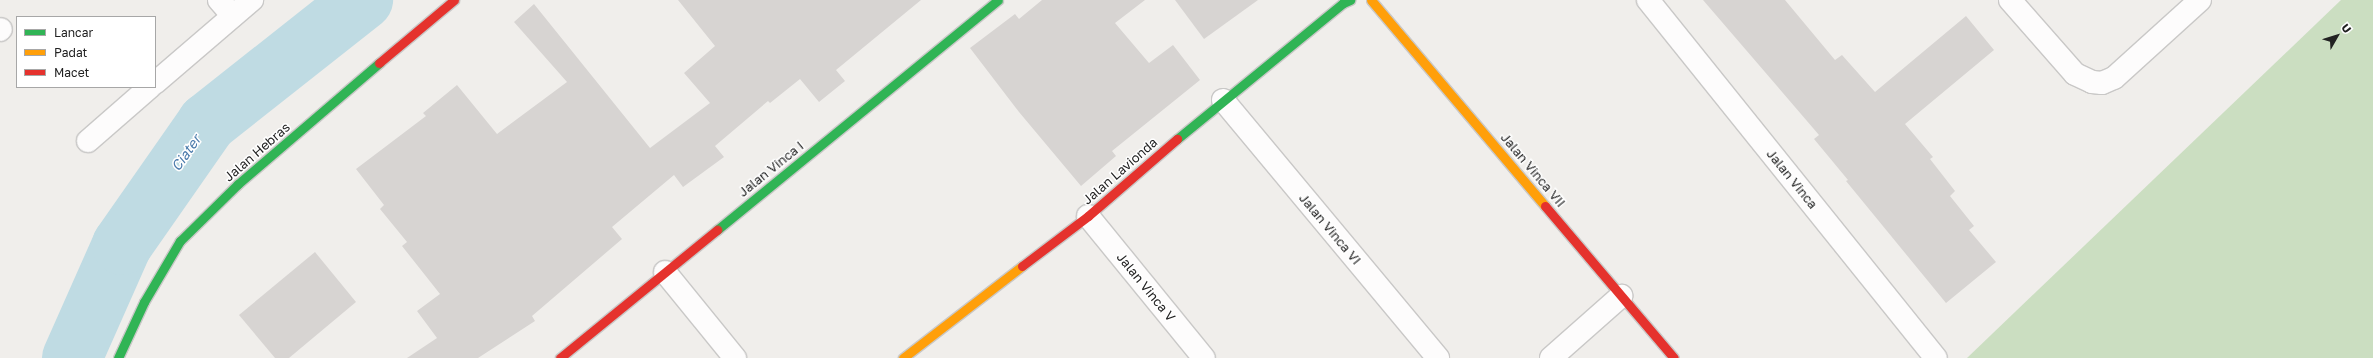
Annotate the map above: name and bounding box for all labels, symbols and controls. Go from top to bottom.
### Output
legend [16,16,156,88]
north arrow [2317,16,2357,56]
text: U [2339,21,2354,35]
text: Lancar [54,25,93,40]
text: Padat [54,45,87,60]
text: Macet [54,65,89,80]
street label: Jalan Hebras [221,119,293,185]
street label: Jalan Vinca VII [1497,130,1569,210]
water label: Ciater [168,132,204,174]
street label: Jalan Lavionda [1079,134,1161,208]
street label: Jalan Vinca I [735,138,807,200]
street label: Jalan Vinca [1763,146,1821,212]
street label: Jalan Vinca VI [1296,190,1364,268]
street label: Jalan Vinca V [1114,249,1178,325]

